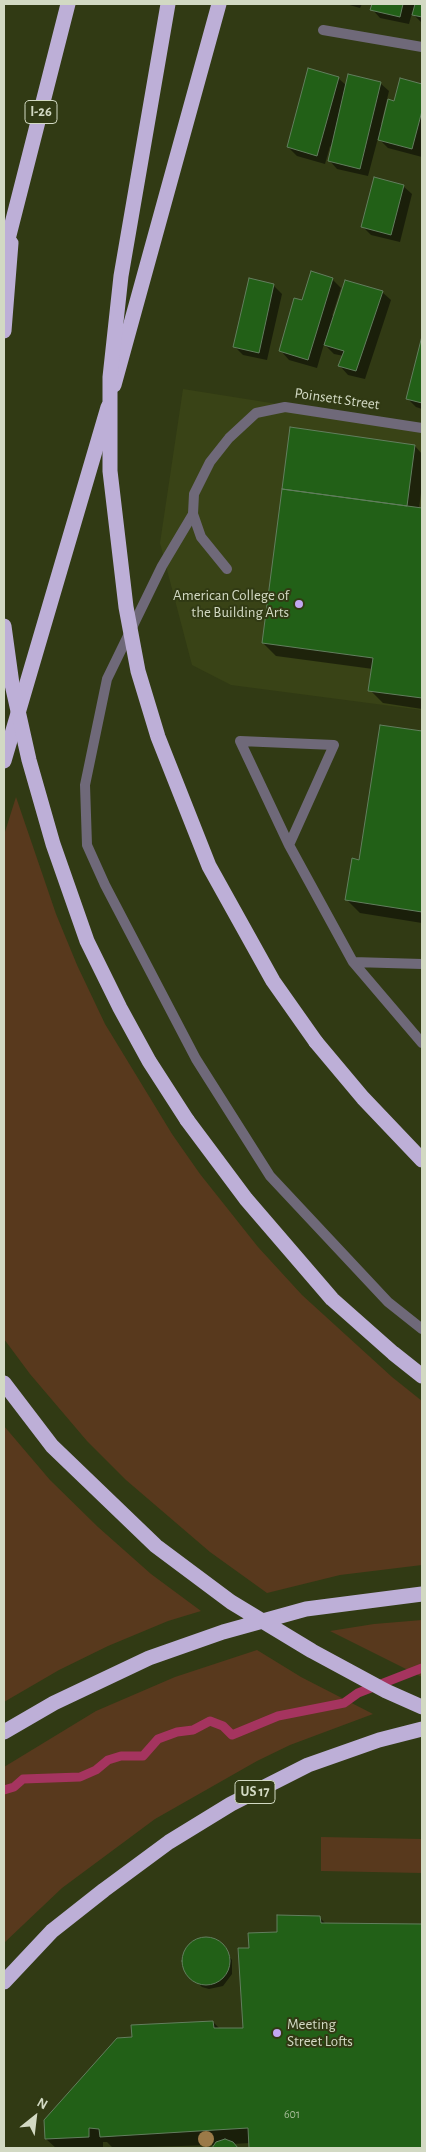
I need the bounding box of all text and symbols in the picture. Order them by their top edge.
road number: I-26 [25,100,57,124]
street label: Poinsett Street [293,384,381,414]
place label: American College of the Building Arts [173,586,289,621]
marker: American College of the Building Arts [293,598,305,610]
road number: US 17 [235,1780,275,1804]
place label: Meeting Street Lofts [287,2015,353,2050]
marker: Meeting Street Lofts [271,2027,283,2039]
north arrow [10,2092,60,2142]
text: N [35,2095,50,2112]
house number: 601 [284,2107,300,2121]

